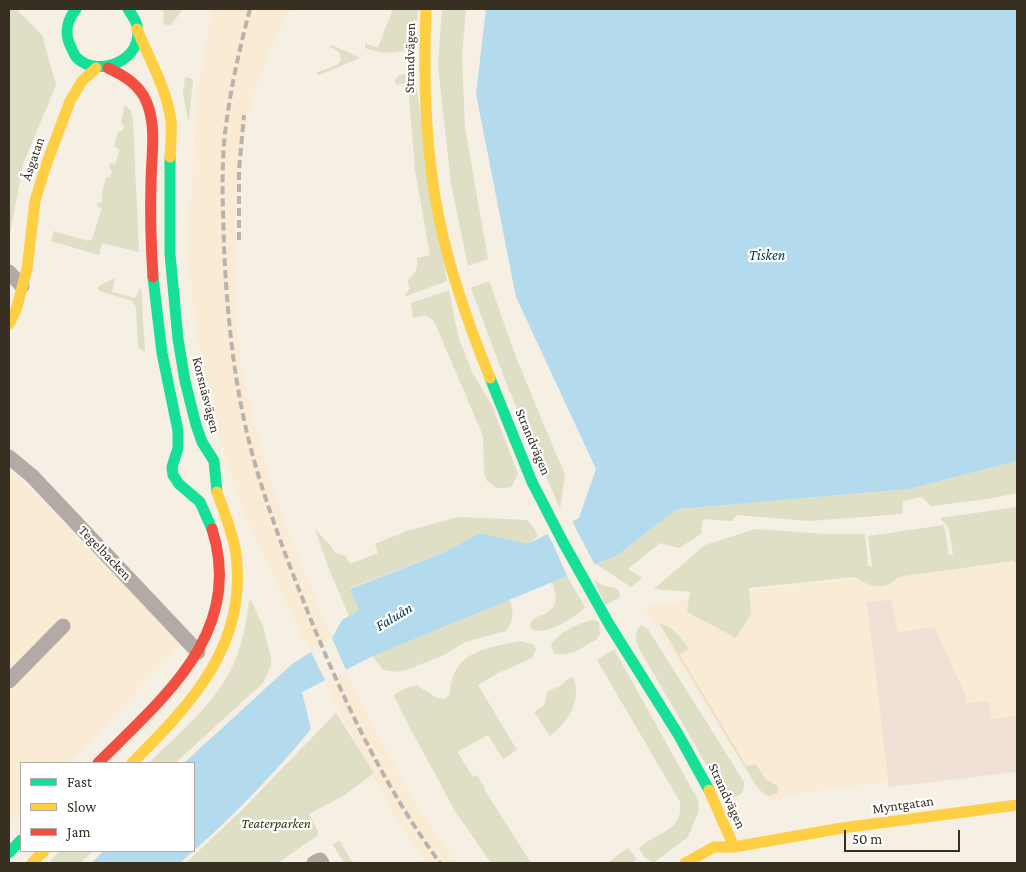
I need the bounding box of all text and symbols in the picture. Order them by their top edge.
street label: Strandvägen [401,23,419,93]
street label: Åsgatan [18,135,48,183]
water label: Tisken [749,246,785,264]
street label: Korsnäsvägen [188,355,224,435]
street label: Strandvägen [512,406,554,478]
street label: Tegelbacken [75,522,135,584]
water label: Faluån [372,599,416,635]
street label: Strandvägen [704,761,750,831]
legend [20,762,195,852]
text: Fast [67,774,92,790]
street label: Myntgatan [871,792,935,818]
text: Slow [67,799,96,815]
park label: Teaterparken [241,816,311,832]
scale bar [846,820,962,852]
text: Jam [67,824,90,840]
text: 50 m [852,831,882,847]

